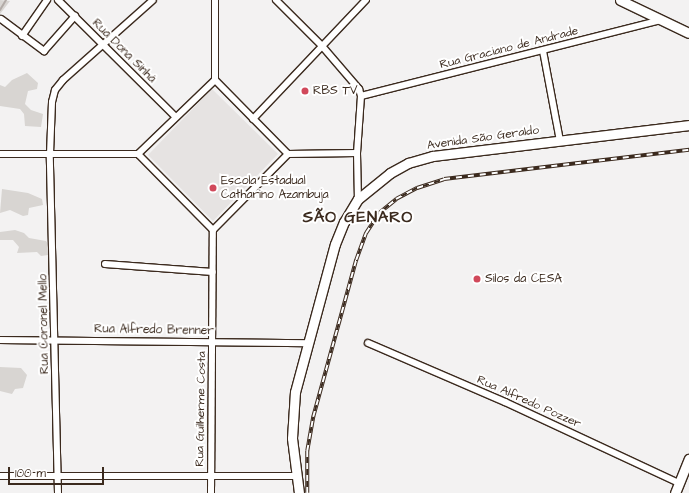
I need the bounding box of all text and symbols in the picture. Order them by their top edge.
street label: Rua Dona Sinhá [89,16,159,86]
street label: Rua Graciano de Andrade [438,24,580,72]
place label: RBS TV [313,84,358,98]
marker: RBS TV [300,86,310,96]
street label: Avenida São Geraldo [426,123,540,153]
place label: Escola Estadual Catharino Azambuja [221,174,329,202]
marker: Escola Estadual Catharino Azambuja [208,183,218,193]
district label: SÃO GENARO [303,207,413,227]
place label: Silos da CESA [485,272,562,286]
street label: Rua Coronel Mello [36,274,52,374]
marker: Silos da CESA [472,274,482,284]
street label: Rua Alfredo Brenner [94,322,214,338]
street label: Rua Guilherme Costa [193,351,209,467]
street label: Rua Alfredo Pozzer [475,373,583,431]
scale bar [10,459,106,485]
text: 100 m [15,465,46,482]

